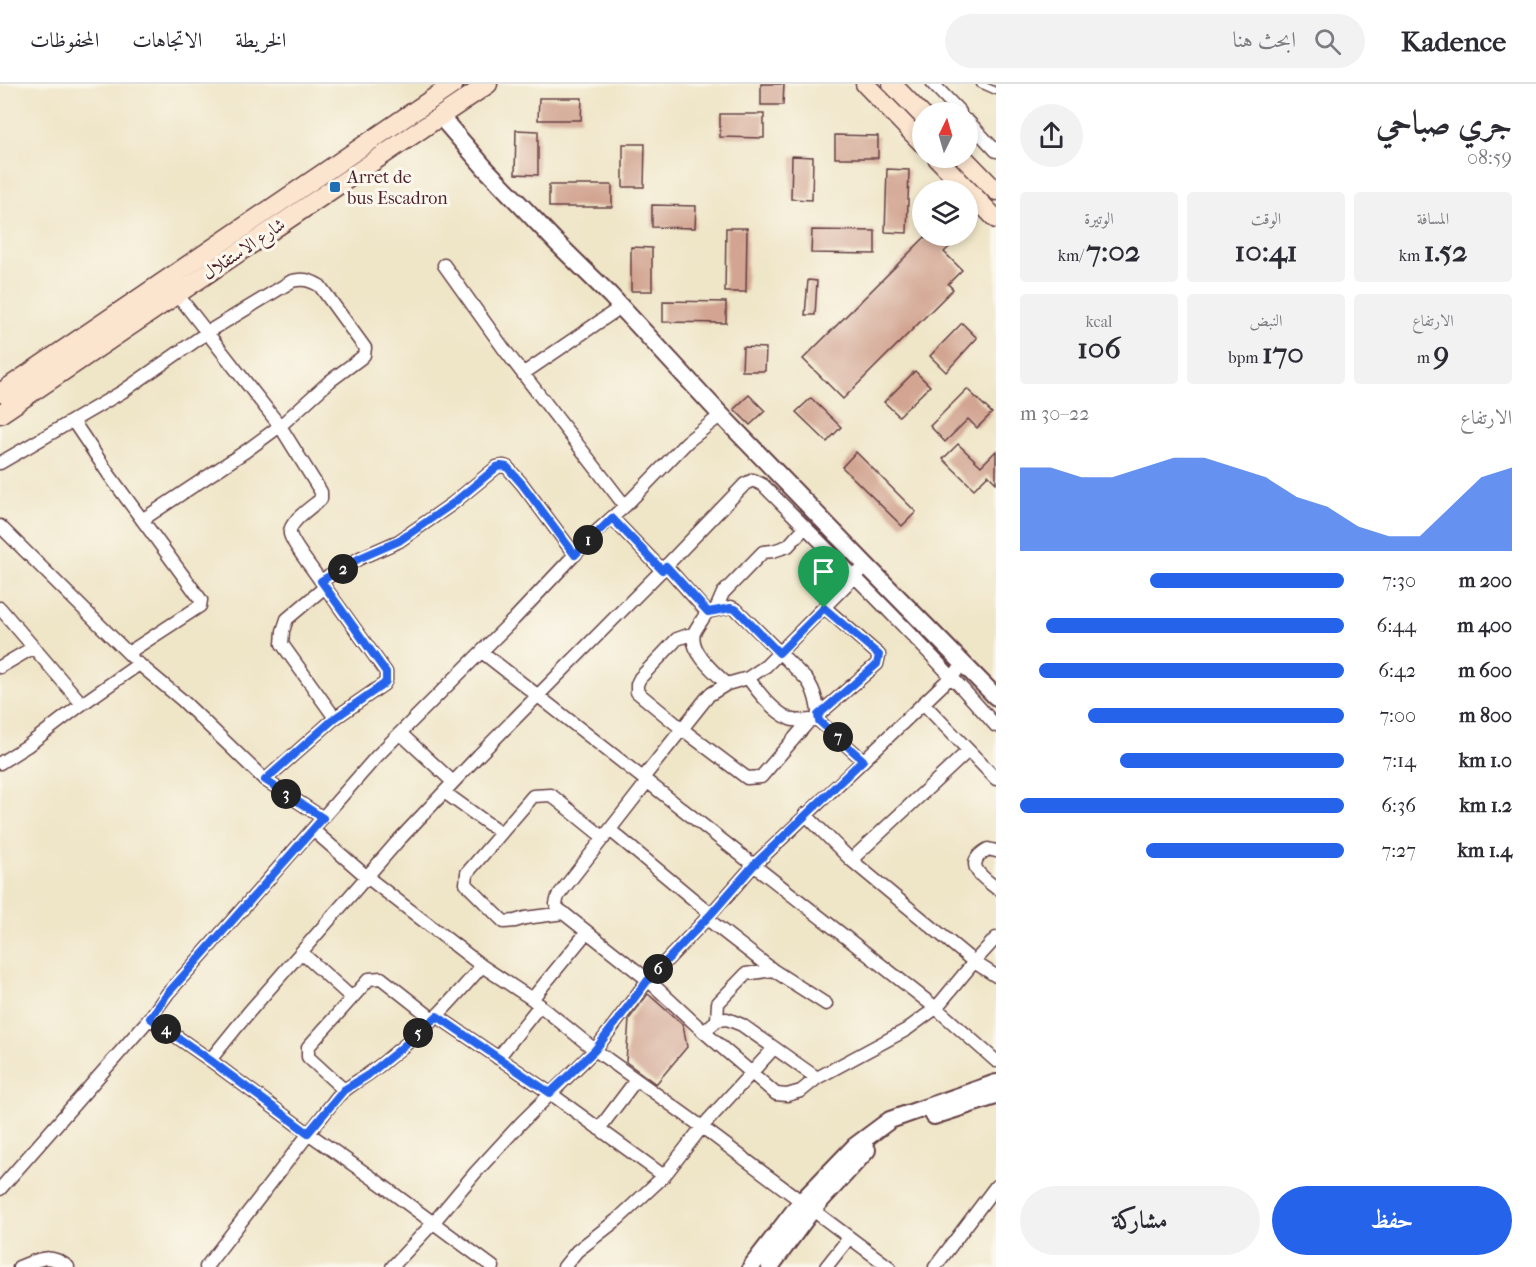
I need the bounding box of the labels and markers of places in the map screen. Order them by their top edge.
place label: Arret de bus Escadron [346,167,448,209]
marker: Arret de bus Escadron [328,180,342,194]
pin: 1 [573,525,603,555]
pin [798,546,849,608]
pin: 2 [328,554,358,584]
pin: 7 [823,722,853,752]
pin: 3 [271,779,301,809]
pin: 6 [643,954,673,984]
pin: 4 [151,1014,181,1044]
pin: 5 [403,1018,433,1048]

